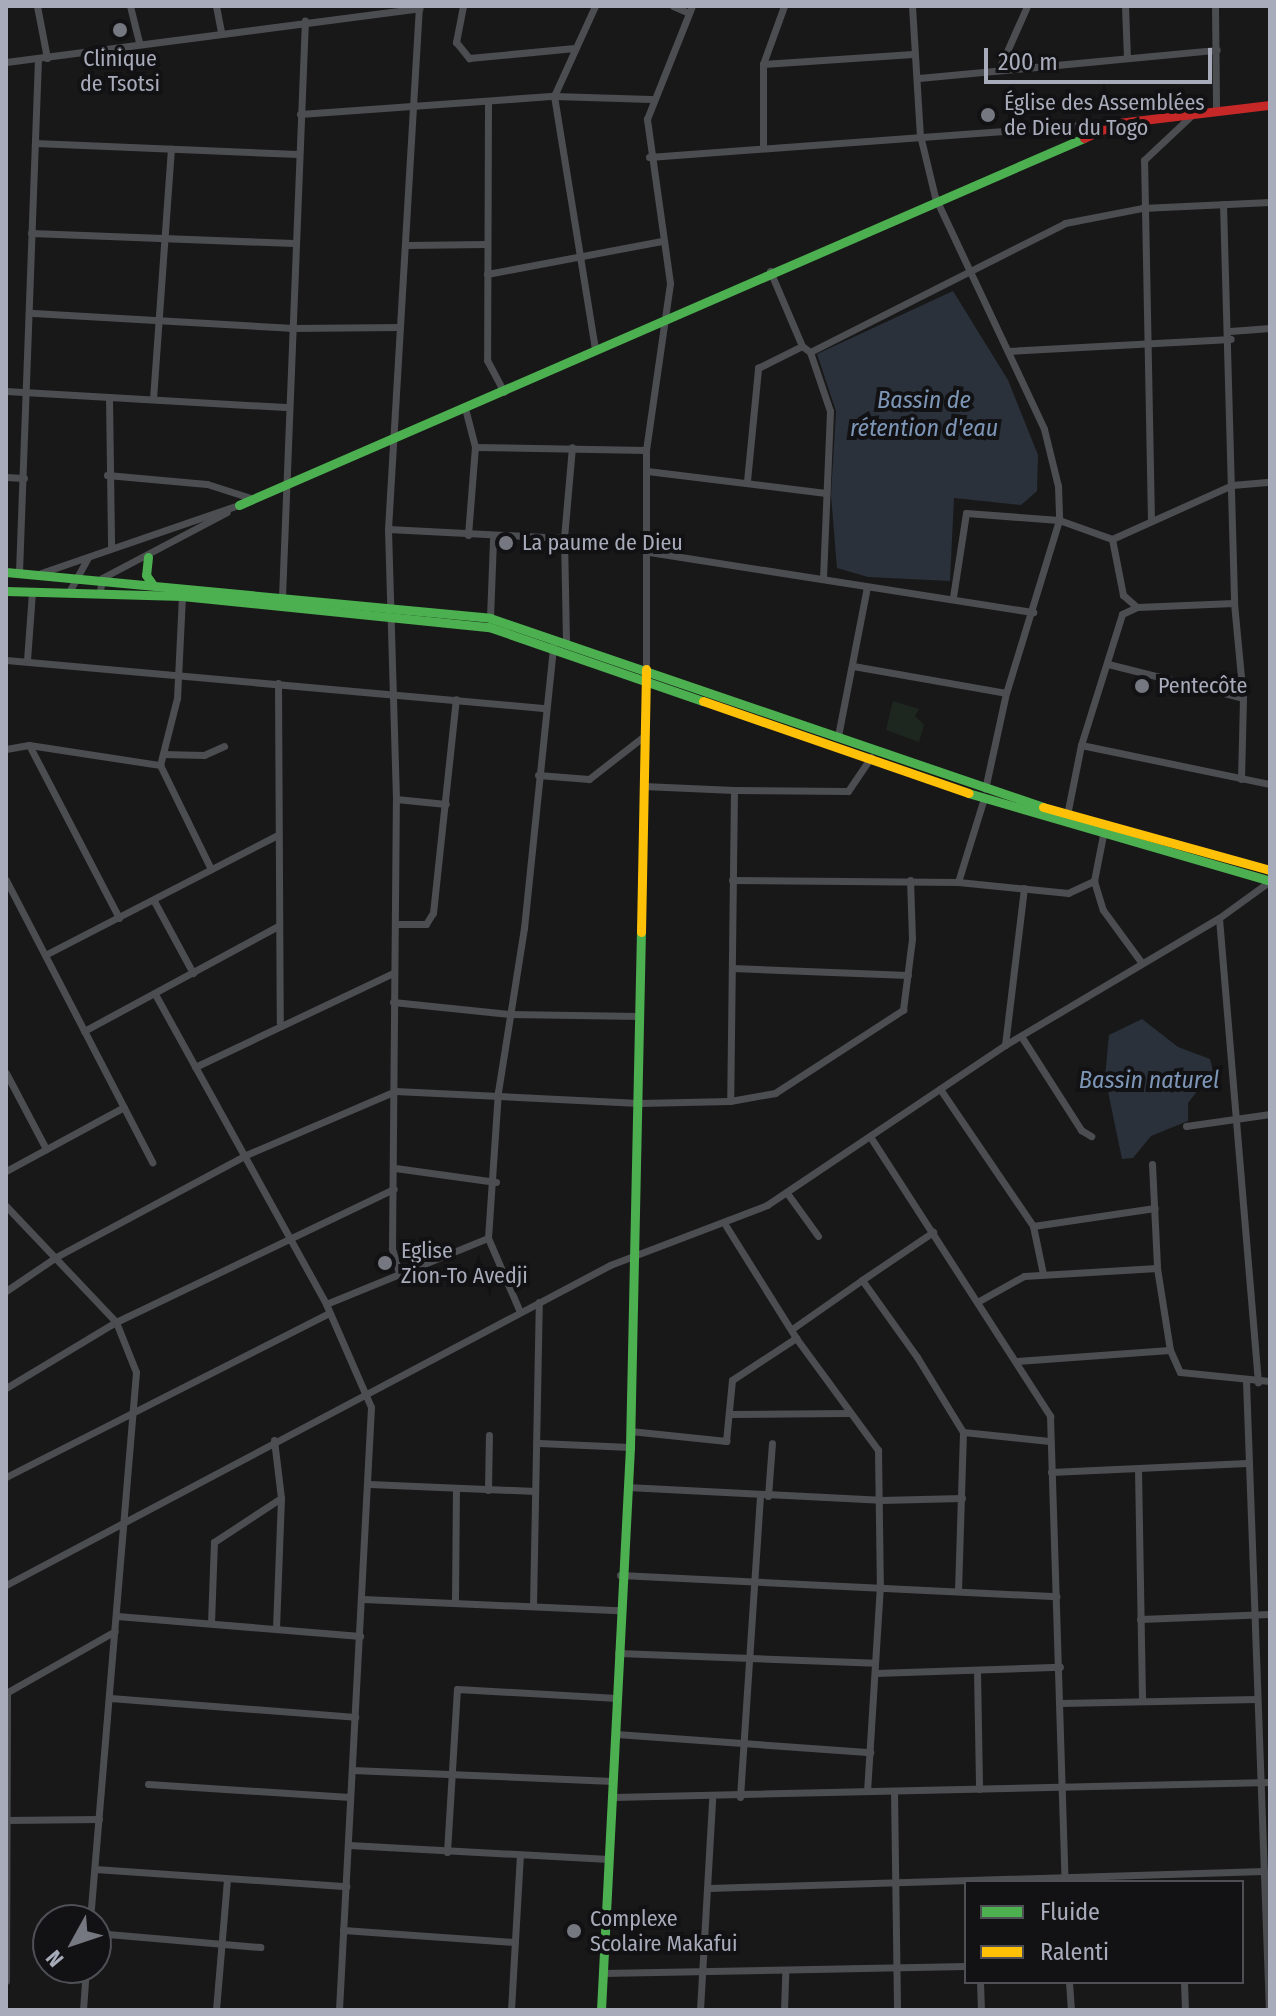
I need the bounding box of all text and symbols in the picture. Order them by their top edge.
marker: Clinique de Tsotsi [109,19,131,41]
scale bar [988,32,1216,82]
place label: Clinique de Tsotsi [80,45,160,96]
text: 200 m [998,48,1058,76]
place label: Église des Assemblées de Dieu du Togo [1004,89,1205,140]
marker: Église des Assemblées de Dieu du Togo [979,106,997,124]
water label: Bassin de rétention d'eau [850,387,998,443]
place label: La paume de Dieu [522,530,683,556]
marker: La paume de Dieu [497,534,515,552]
place label: Pentecôte [1158,673,1247,699]
marker: Pentecôte [1133,677,1151,695]
water label: Bassin naturel [1079,1067,1219,1095]
place label: Eglise Zion-To Avedji [401,1237,528,1288]
marker: Eglise Zion-To Avedji [376,1254,394,1272]
legend [964,1880,1244,1984]
text: Fluide [1040,1898,1100,1926]
north arrow [32,1904,112,1984]
place label: Complexe Scolaire Makafui [590,1905,738,1956]
marker: Complexe Scolaire Makafui [565,1922,583,1940]
text: Ralenti [1040,1938,1109,1966]
text: N [40,1945,69,1972]

